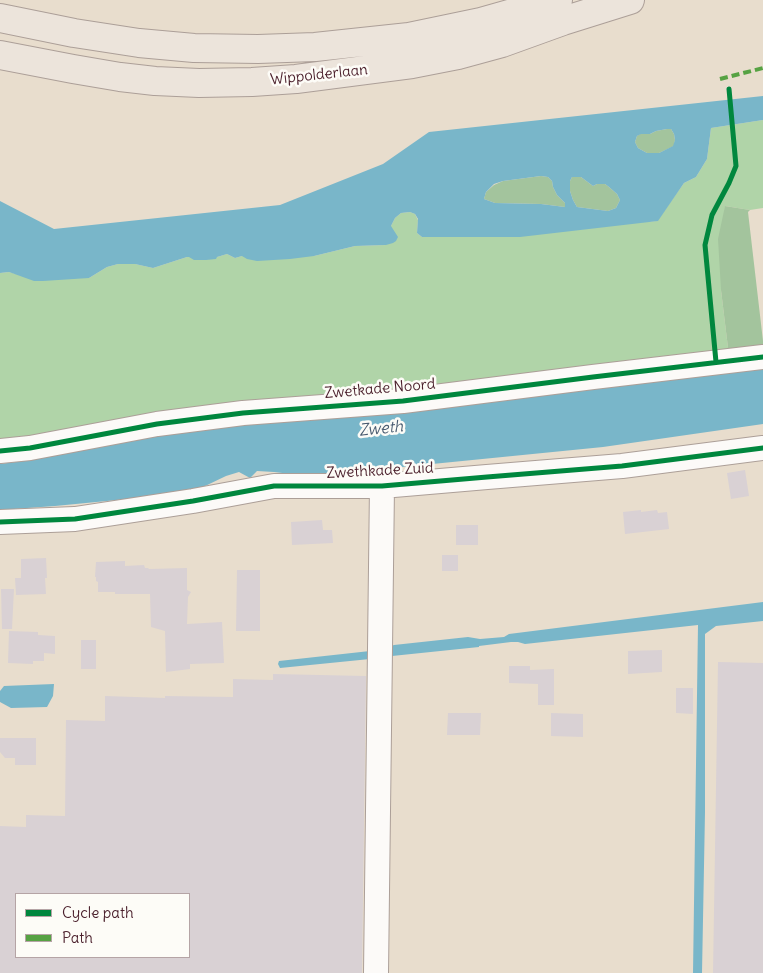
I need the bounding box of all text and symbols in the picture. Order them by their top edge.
street label: Wippolderlaan [269,61,369,89]
street label: Zwetkade Noord [324,375,436,403]
water label: Zweth [358,417,404,441]
street label: Zwethkade Zuid [326,459,434,483]
legend [15,893,190,958]
text: Cycle path [62,903,134,922]
text: Path [62,928,93,947]

